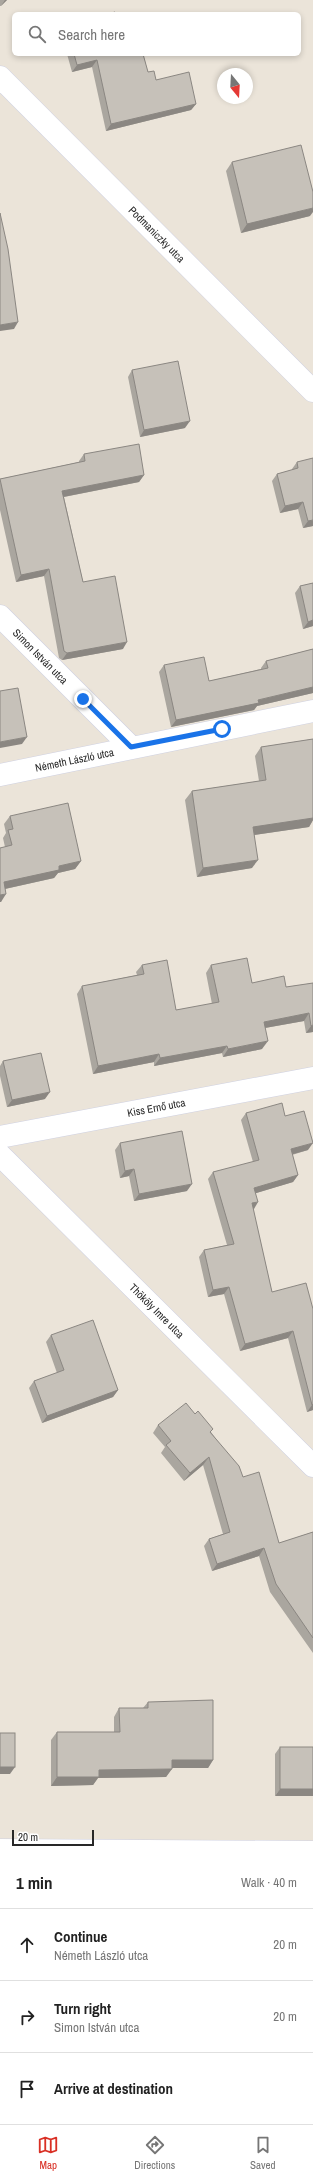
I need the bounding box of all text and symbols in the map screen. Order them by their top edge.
search box [12,12,301,56]
icon: search [26,23,48,45]
text: Search here [58,24,125,45]
north arrow [217,68,253,104]
street label: Podmaniczky utca [126,203,188,265]
street label: Simon István utca [10,626,71,687]
route end [74,690,92,708]
route start [213,720,231,738]
street label: Németh László utca [34,745,115,775]
street label: Kiss Ernő utca [126,1095,186,1120]
street label: Thököly Imre utca [126,1280,187,1341]
scale bar [12,1828,94,1847]
text: 20 m [18,1830,38,1844]
text: 1 min [16,1871,52,1894]
text: Walk · 40 m [241,1874,297,1891]
text: Continue [54,1926,107,1947]
icon: ahead [16,1934,38,1956]
text: 20 m [273,1936,297,1953]
text: Németh László utca [54,1947,148,1964]
text: Turn right [54,1998,111,2019]
icon: right [16,2006,38,2028]
text: 20 m [273,2008,297,2025]
text: Simon István utca [54,2019,139,2036]
icon: arrive [16,2078,38,2100]
text: Arrive at destination [54,2078,173,2099]
tab: Map [37,2134,59,2172]
tab: Directions [134,2134,175,2172]
tab: Saved [250,2134,276,2172]

